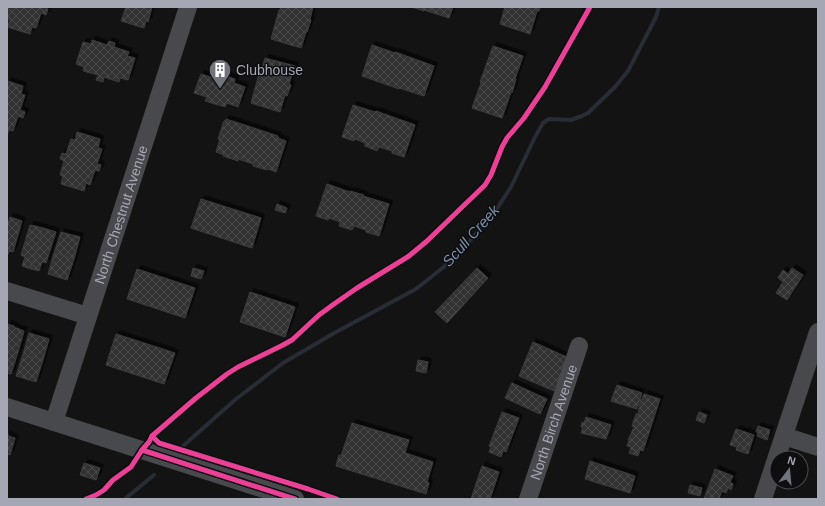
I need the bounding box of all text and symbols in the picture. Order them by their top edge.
building icon: Clubhouse [207,57,233,90]
place label: Clubhouse [236,62,303,78]
street label: North Chestnut Avenue [91,143,151,286]
water label: Scull Creek [439,200,504,270]
street label: North Birch Avenue [527,362,580,482]
north arrow [769,450,809,490]
text: N [786,454,797,467]

